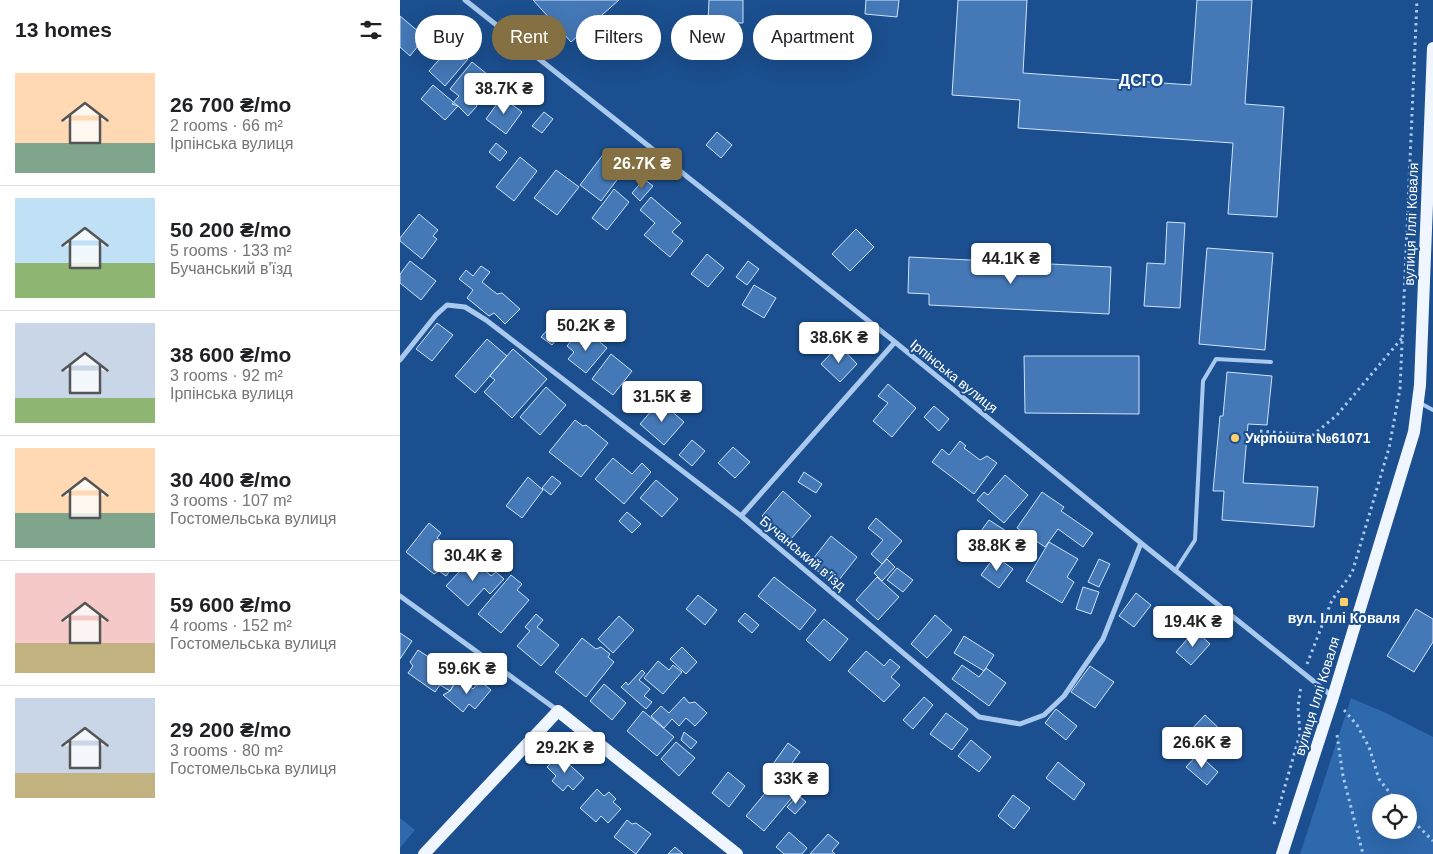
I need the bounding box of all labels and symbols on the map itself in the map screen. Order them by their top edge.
pin: 38.7K ₴ [458,72,550,115]
district label: ДСГО [1119,72,1163,89]
pin: 26.7K ₴ [596,148,688,190]
street label: вулиця Іллі Коваля [1401,162,1421,286]
pin: 44.1K ₴ [965,242,1057,285]
pin: 50.2K ₴ [540,310,632,352]
pin: 38.6K ₴ [793,322,885,364]
street label: Ірпінська вулиця [907,336,1001,416]
pin: 31.5K ₴ [616,380,708,423]
place label: Укрпошта №61071 [1245,430,1371,446]
marker: Укрпошта №61071 [1229,432,1241,444]
street label: Бучанський в'їзд [757,513,849,593]
pin: 38.8K ₴ [951,530,1043,572]
pin: 30.4K ₴ [427,540,519,582]
marker: вул. Іллі Коваля [1338,596,1350,608]
pin: 19.4K ₴ [1147,606,1239,648]
place label: вул. Іллі Коваля [1288,610,1400,626]
street label: вулиця Іллі Коваля [1291,635,1343,757]
pin: 59.6K ₴ [421,652,513,695]
pin: 26.6K ₴ [1156,726,1248,769]
pin: 29.2K ₴ [519,732,611,774]
pin: 33K ₴ [761,762,831,805]

